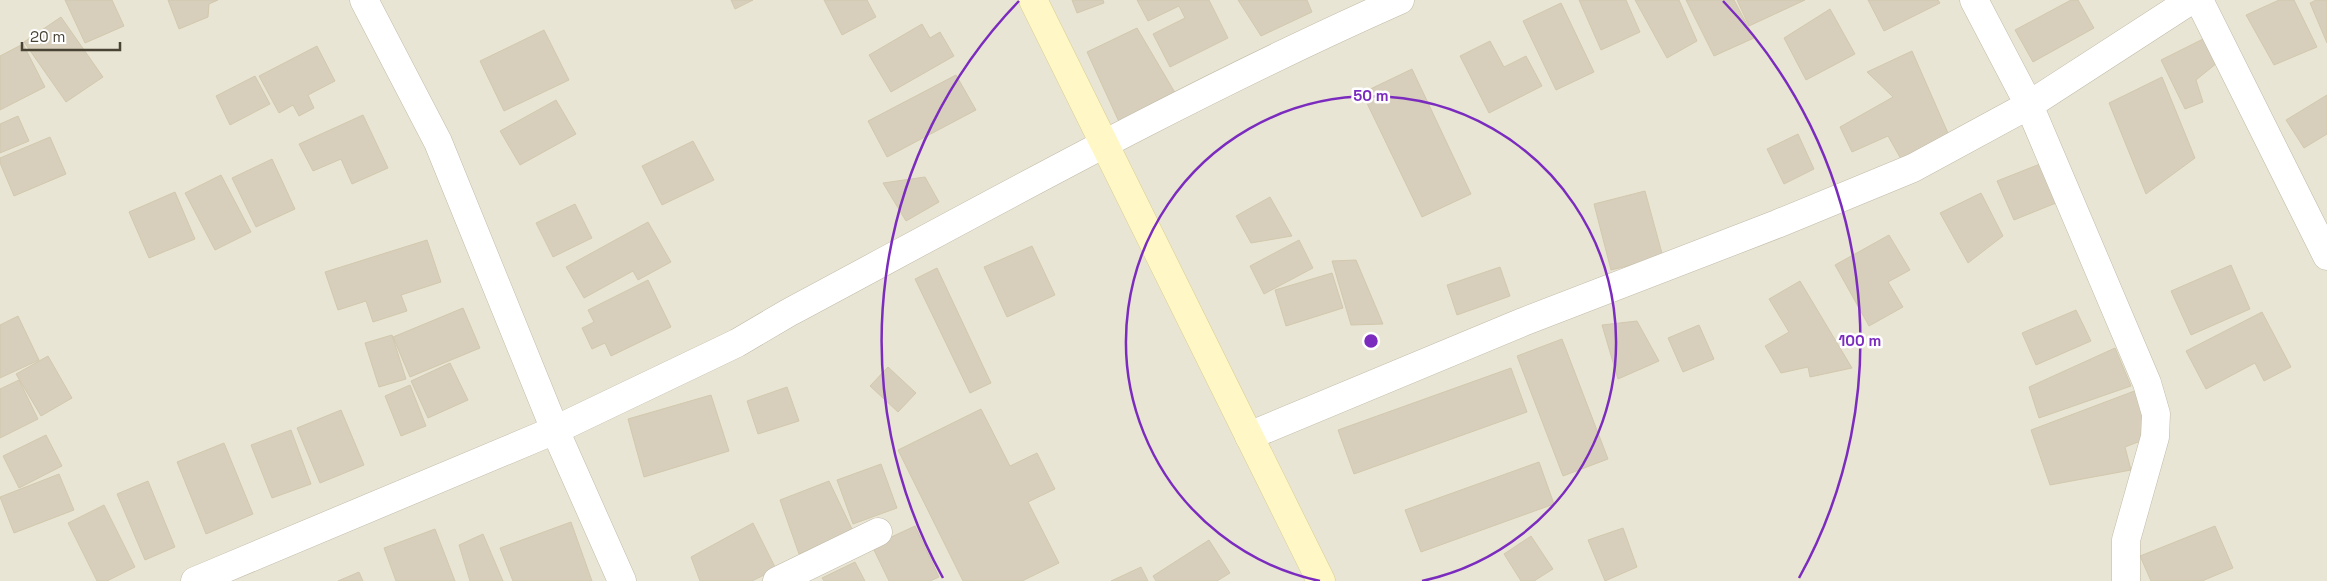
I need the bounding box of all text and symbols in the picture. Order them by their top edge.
scale bar [22,20,120,52]
text: 20 m [30,27,65,46]
text: 50 m [1353,86,1389,105]
text: 100 m [1839,331,1881,350]
centre of rings [1362,332,1380,350]

